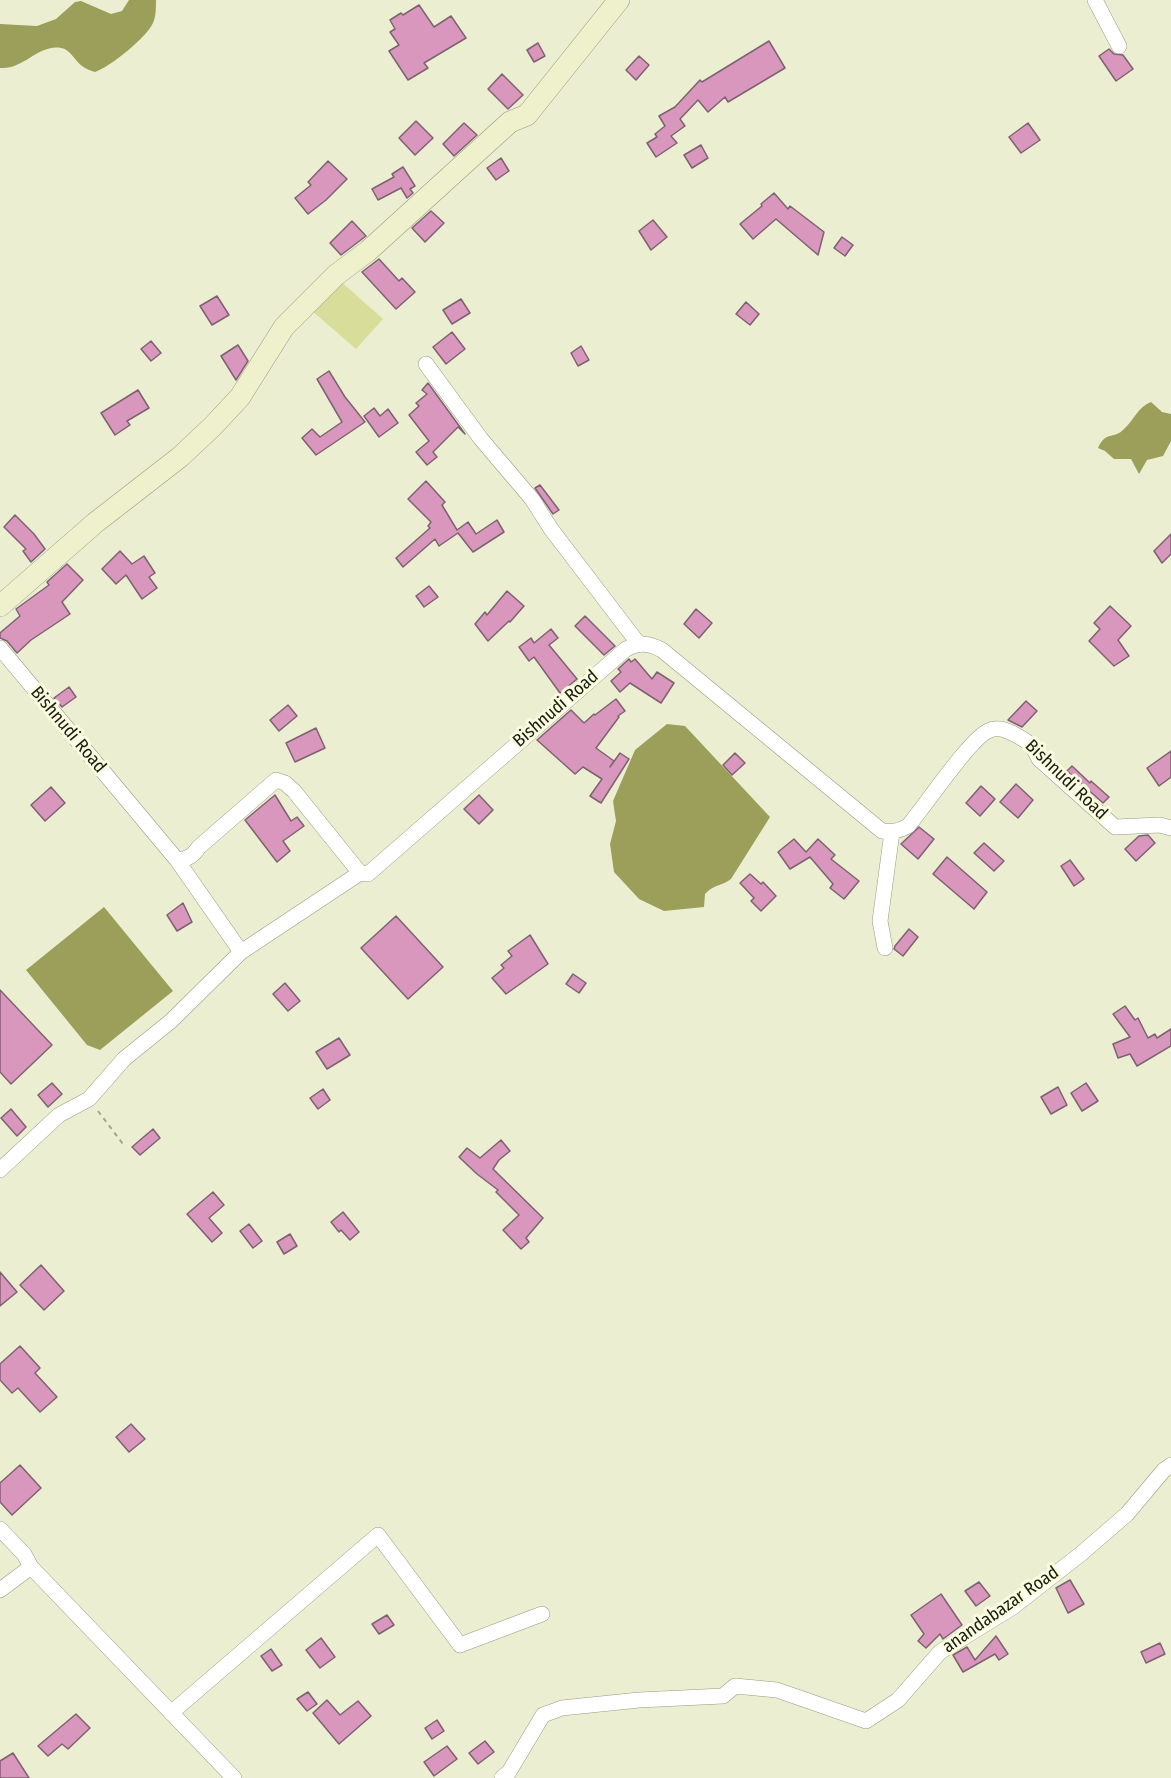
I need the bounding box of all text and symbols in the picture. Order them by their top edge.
street label: Bishnudi Road [509,666,603,752]
street label: Bishnudi Road [26,682,110,778]
street label: Bishnudi Road [1020,735,1112,825]
street label: anandabazar Road [939,1562,1063,1658]

